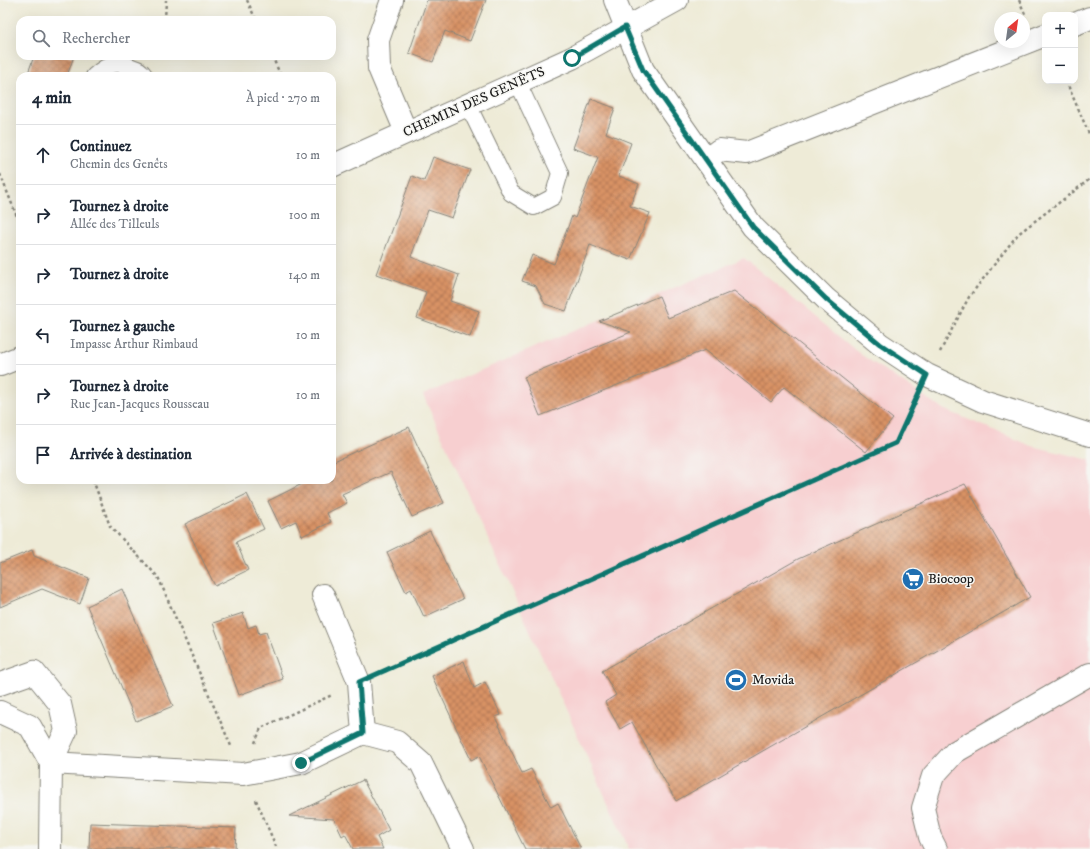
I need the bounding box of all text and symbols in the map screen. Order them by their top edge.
north arrow [994,12,1030,48]
map controls [1042,12,1078,84]
button: + [1042,12,1078,48]
search box [16,16,336,60]
icon: search [30,27,52,49]
text: Rechercher [62,29,130,48]
button: − [1042,48,1078,84]
route start [563,49,581,67]
street label: CHEMIN DES GENÊTS [400,63,548,141]
text: 4 min [32,87,71,109]
text: À pied · 270 m [246,90,320,106]
text: Continuez [70,137,131,156]
icon: ahead [32,144,54,166]
text: 10 m [296,147,320,163]
text: Chemin des Genêts [70,156,168,172]
text: Tournez à droite [70,197,168,216]
icon: right [32,204,54,226]
text: 100 m [289,207,320,223]
text: Allée des Tilleuls [70,216,159,232]
icon: right [32,264,54,286]
text: Tournez à droite [70,265,168,284]
text: 140 m [288,267,320,283]
text: Tournez à gauche [70,317,175,336]
icon: left [32,324,54,346]
text: 10 m [296,327,320,343]
text: Impasse Arthur Rimbaud [70,336,198,352]
text: Tournez à droite [70,377,168,396]
icon: right [32,384,54,406]
text: 10 m [296,387,320,403]
text: Rue Jean-Jacques Rousseau [70,396,209,412]
icon: arrive [32,444,54,466]
text: Arrivée à destination [70,445,192,464]
supermarket icon: Biocoop [900,566,926,592]
place label: Biocoop [928,570,974,588]
sports icon: Movida [723,667,749,693]
place label: Movida [752,671,794,689]
route end [292,754,310,772]

